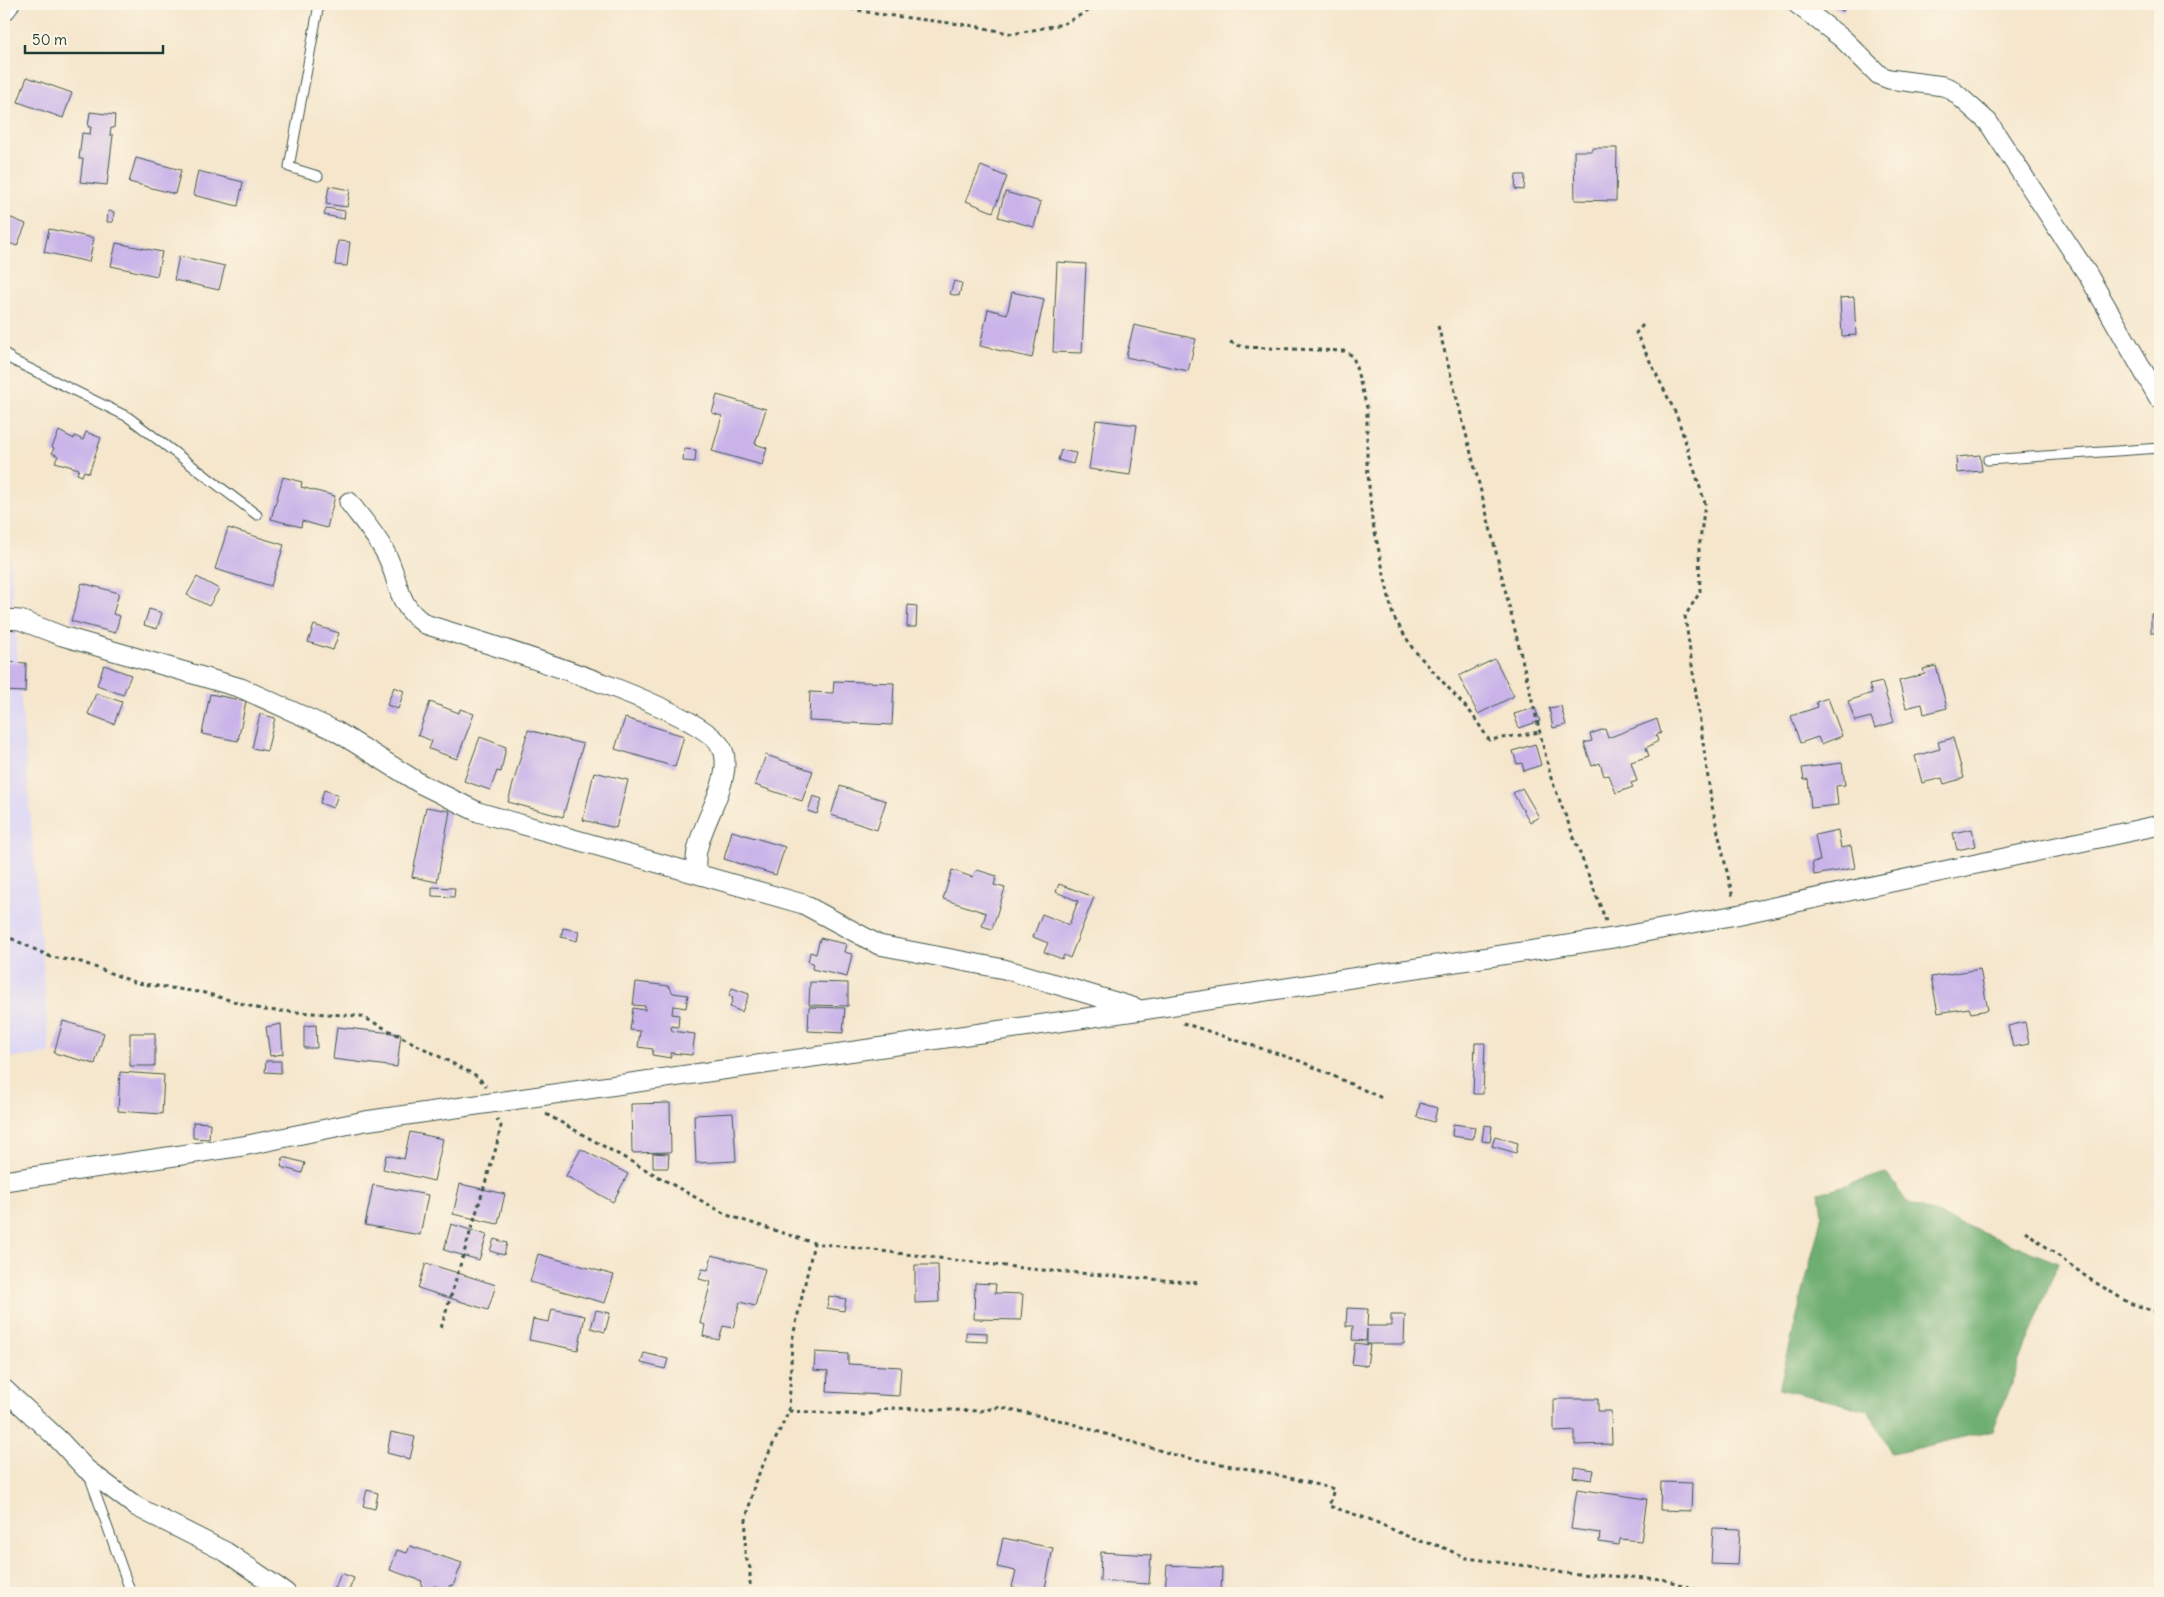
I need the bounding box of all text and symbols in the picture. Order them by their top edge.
scale bar [25,22,162,54]
text: 50 m [32,30,67,49]

